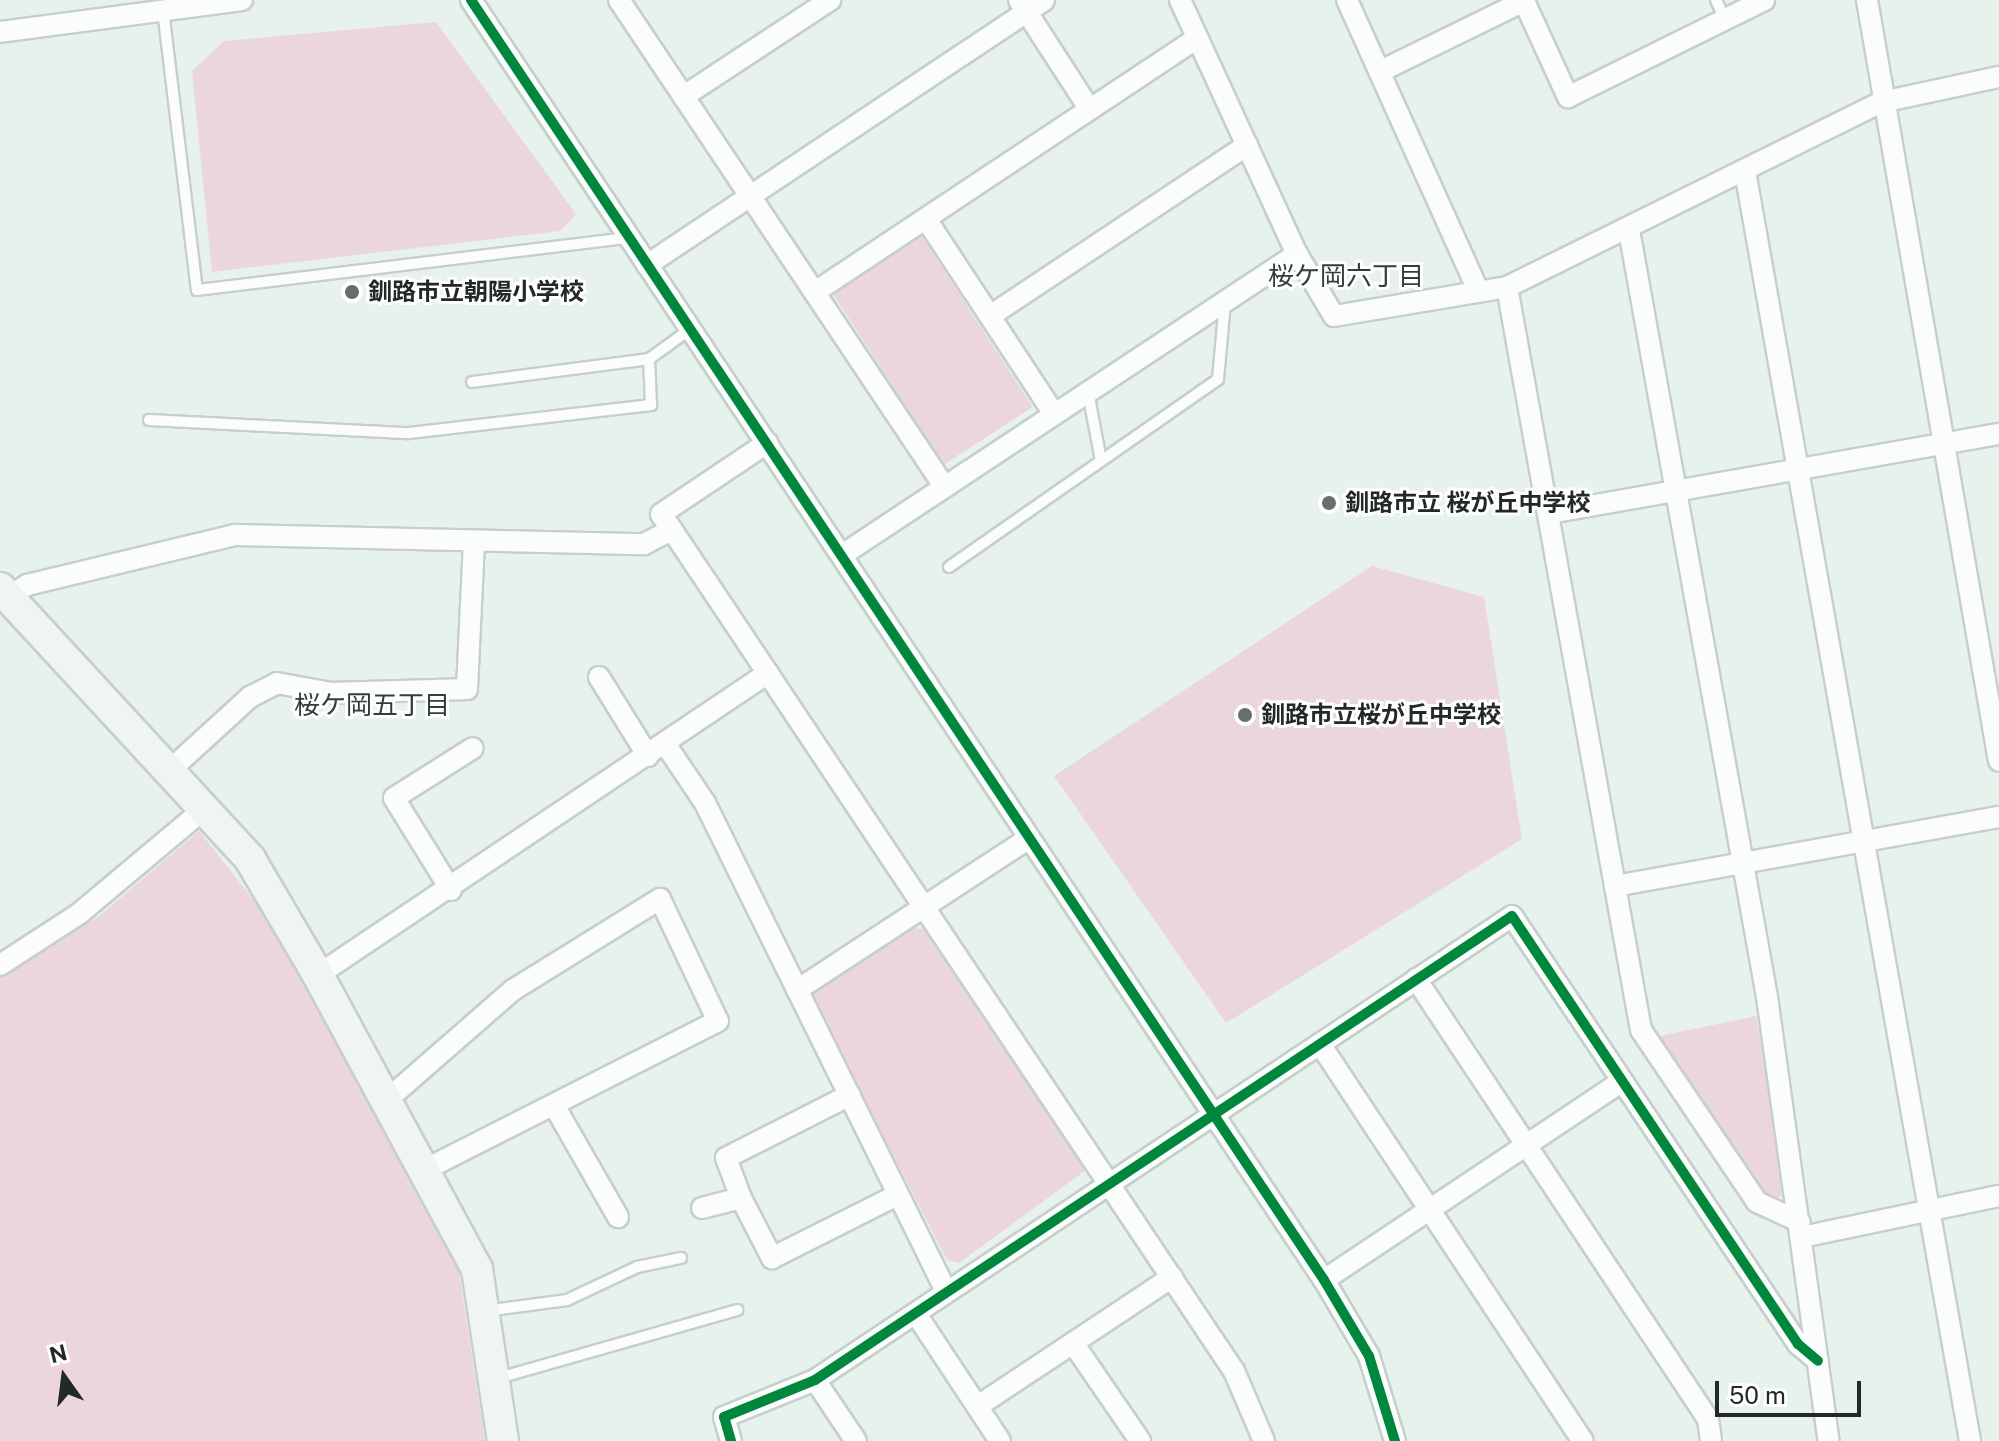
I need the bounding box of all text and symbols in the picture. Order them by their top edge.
district label: 桜ケ岡六丁目 [1268,260,1424,292]
place label: 釧路市立朝陽小学校 [368,278,584,306]
marker: 釧路市立朝陽小学校 [343,283,361,301]
place label: 釧路市立 桜が丘中学校 [1345,489,1590,517]
marker: 釧路市立 桜が丘中学校 [1320,494,1338,512]
district label: 桜ケ岡五丁目 [294,689,450,721]
place label: 釧路市立桜が丘中学校 [1261,701,1501,729]
marker: 釧路市立桜が丘中学校 [1236,706,1254,724]
north arrow [24,1337,104,1417]
text: N [47,1339,70,1368]
scale bar [1719,1365,1865,1415]
text: 50 m [1729,1381,1786,1409]

